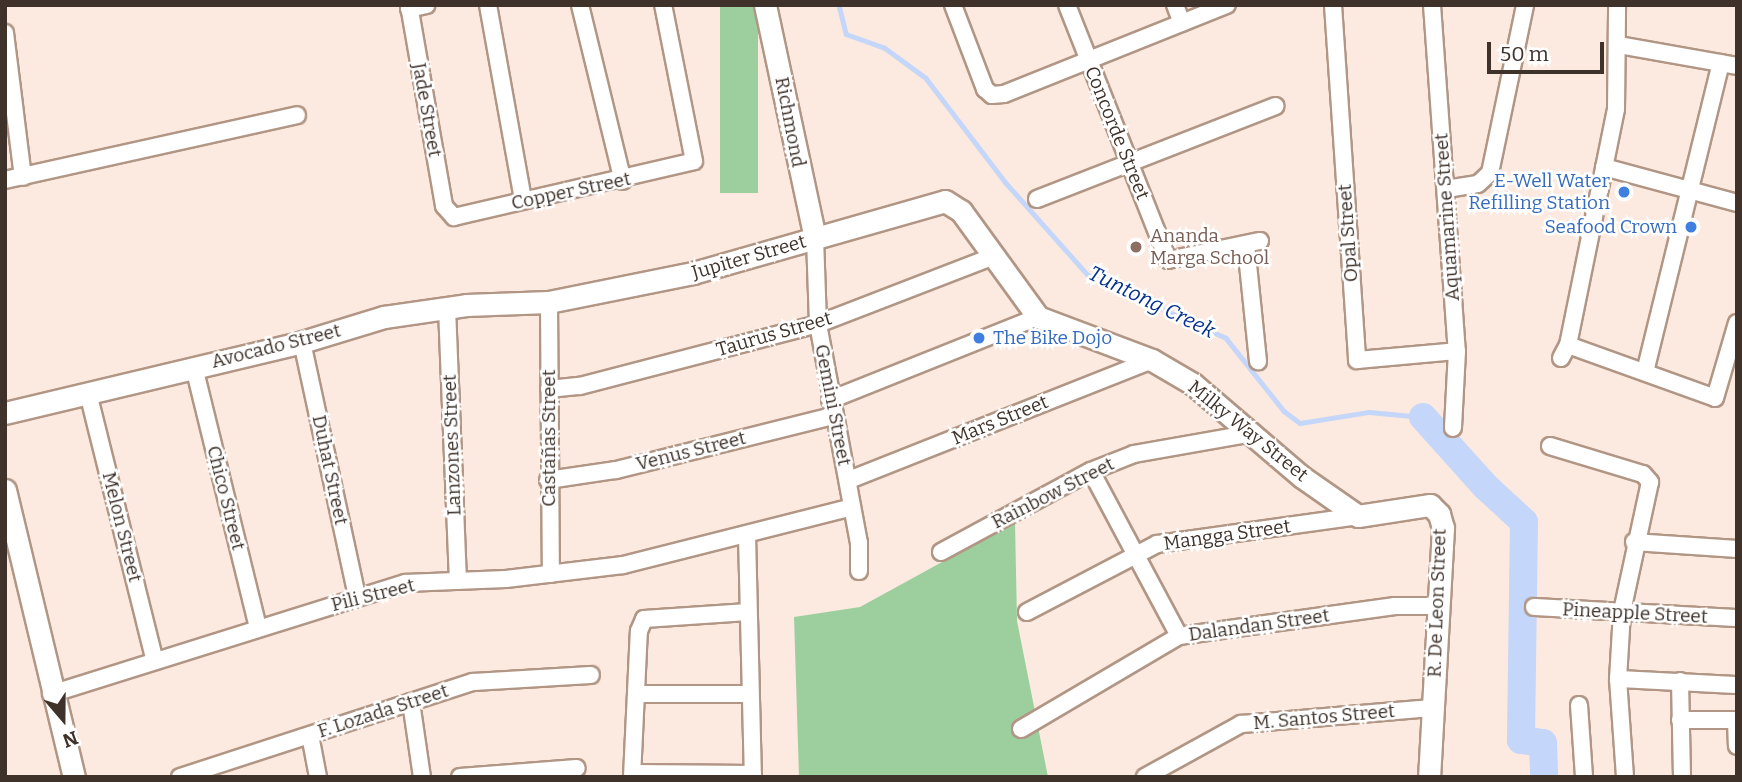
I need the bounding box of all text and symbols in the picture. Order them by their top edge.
scale bar [1490,28,1607,72]
text: 50 m [1500,41,1549,67]
street label: Jade Street [407,61,447,159]
street label: Concorde Street [1080,63,1154,203]
street label: Richmond [770,75,810,169]
street label: Aquamarine Street [1430,132,1464,302]
street label: Copper Street [509,167,633,215]
place label: E-Well Water Refilling Station [1468,170,1610,214]
street label: Opal Street [1333,183,1363,283]
marker: E-Well Water Refilling Station [1616,184,1632,200]
place label: Seafood Crown [1544,216,1677,238]
marker: Seafood Crown [1683,219,1699,235]
place label: Ananda Marga School [1150,225,1269,269]
street label: Jupiter Street [689,230,809,284]
marker: Ananda Marga School [1128,239,1144,255]
water label: Tuntong Creek [1085,261,1219,343]
street label: Taurus Street [714,307,834,361]
street label: Avocado Street [209,319,343,373]
place label: The Bike Dojo [993,327,1112,349]
marker: The Bike Dojo [971,330,987,346]
street label: Gemini Street [810,342,856,468]
street label: Castañas Street [538,369,560,507]
street label: Lanzones Street [438,374,466,516]
street label: Milky Way Street [1183,376,1313,486]
street label: Mars Street [949,390,1051,450]
street label: Duhat Street [307,413,353,527]
street label: Venus Street [634,426,748,476]
street label: Chico Street [202,443,250,553]
street label: Rainbow Street [988,452,1118,534]
street label: Melon Street [97,469,147,585]
street label: Mangga Street [1162,515,1292,555]
street label: R. De Leon Street [1423,528,1451,678]
street label: Pili Street [329,574,417,616]
street label: Pineapple Street [1562,598,1708,628]
street label: Dalandan Street [1187,604,1331,646]
street label: F. Lozada Street [315,679,451,743]
north arrow [28,684,98,754]
street label: M. Santos Street [1252,699,1396,735]
text: N [60,726,81,753]

